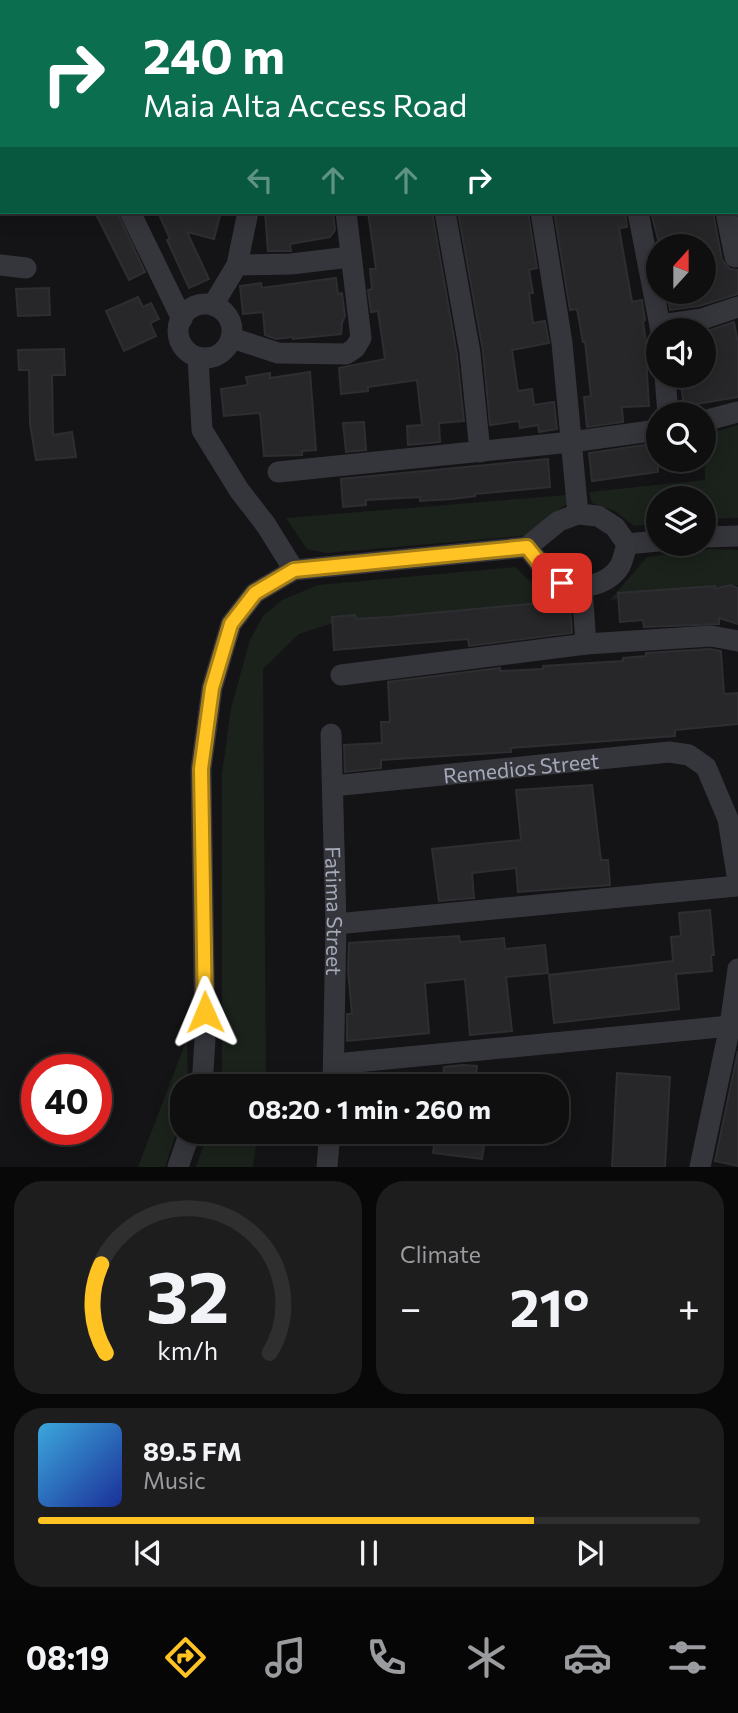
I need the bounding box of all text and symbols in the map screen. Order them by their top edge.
text: 240 m [143,24,285,84]
icon: right [28,28,119,119]
text: Maia Alta Access Road [143,84,467,124]
icon: left [241,161,279,199]
icon: ahead [314,161,352,199]
icon: ahead [387,161,425,199]
icon: right [460,161,498,199]
north arrow [646,234,716,304]
map controls [646,234,716,556]
button: sound [646,318,716,388]
button: search [646,402,716,472]
button: layers [646,486,716,556]
pin [532,553,592,613]
icon: arrive [543,564,581,602]
street label: Remedios Street [442,747,600,787]
street label: Fatima Street [321,846,349,976]
position arrow [168,975,242,1049]
speed limit sign: 40 [21,1054,112,1145]
text: 08:20 · 1 min · 260 m [248,1093,491,1124]
text: Climate [400,1240,481,1268]
text: 32 [146,1250,230,1339]
text: 21° [510,1274,589,1338]
text: − [400,1283,422,1330]
text: + [678,1283,700,1330]
text: km/h [158,1335,218,1365]
text: 89.5 FM [143,1435,242,1466]
text: Music [143,1466,206,1494]
icon: previous [129,1534,167,1572]
icon: pause [350,1534,388,1572]
icon: next [571,1534,609,1572]
icon: directions [161,1633,210,1682]
icon: music [261,1633,310,1682]
icon: phone [362,1633,411,1682]
icon: climate [462,1633,511,1682]
icon: car [563,1633,612,1682]
icon: filters [663,1633,712,1682]
text: 08:19 [26,1637,109,1677]

